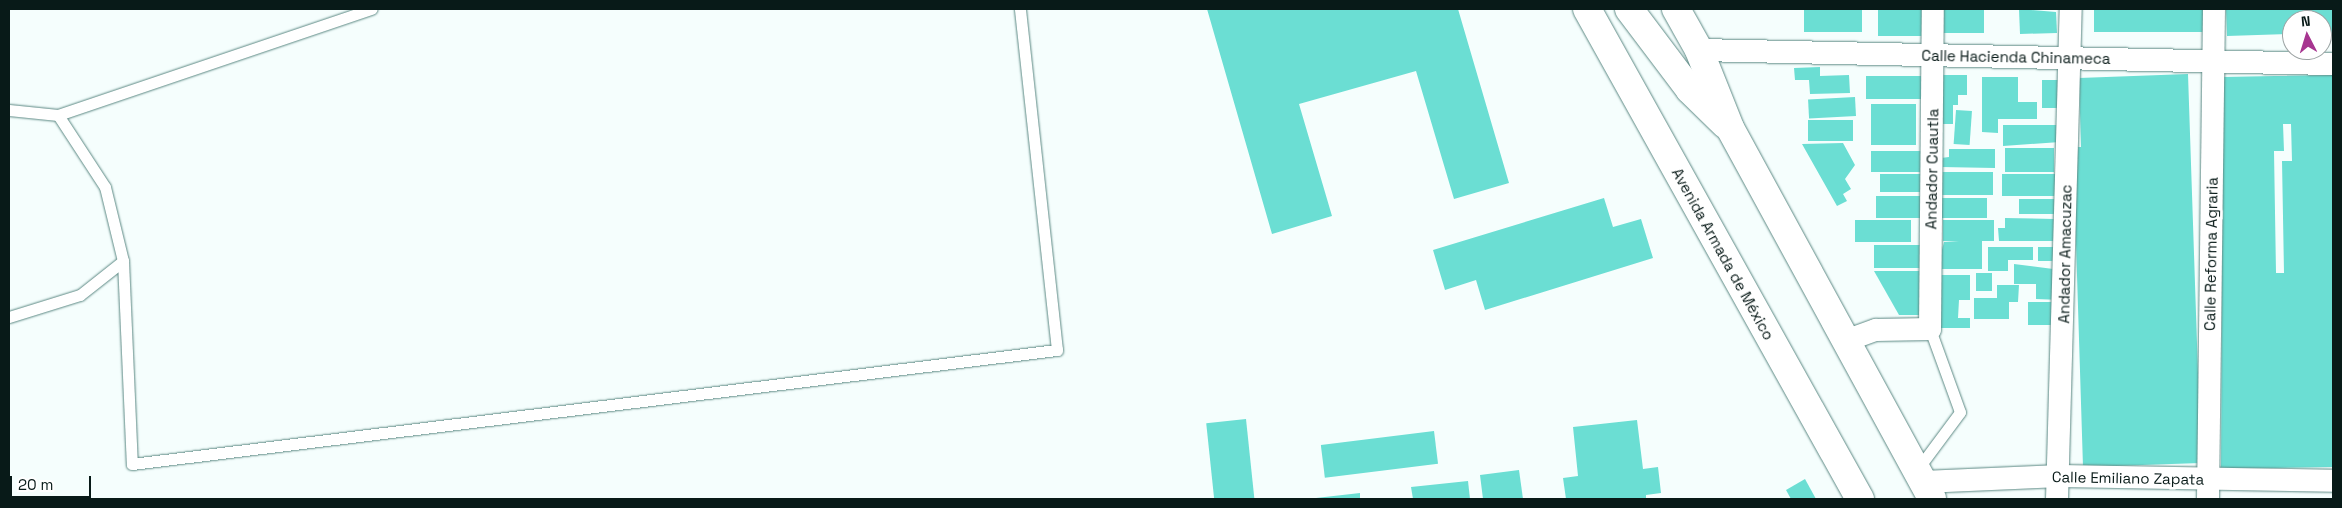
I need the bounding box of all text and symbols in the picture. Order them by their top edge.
north arrow [2282,10,2332,60]
text: N [2300,12,2311,30]
street label: Calle Hacienda Chinameca [1921,46,2111,68]
street label: Andador Cuautla [1922,108,1942,230]
street label: Avenida Armada de México [1668,165,1778,343]
street label: Calle Reforma Agraria [2201,177,2221,331]
street label: Andador Amacuzac [2055,184,2075,324]
scale bar [12,466,94,498]
street label: Calle Emiliano Zapata [2052,468,2204,488]
text: 20 m [18,475,53,494]

